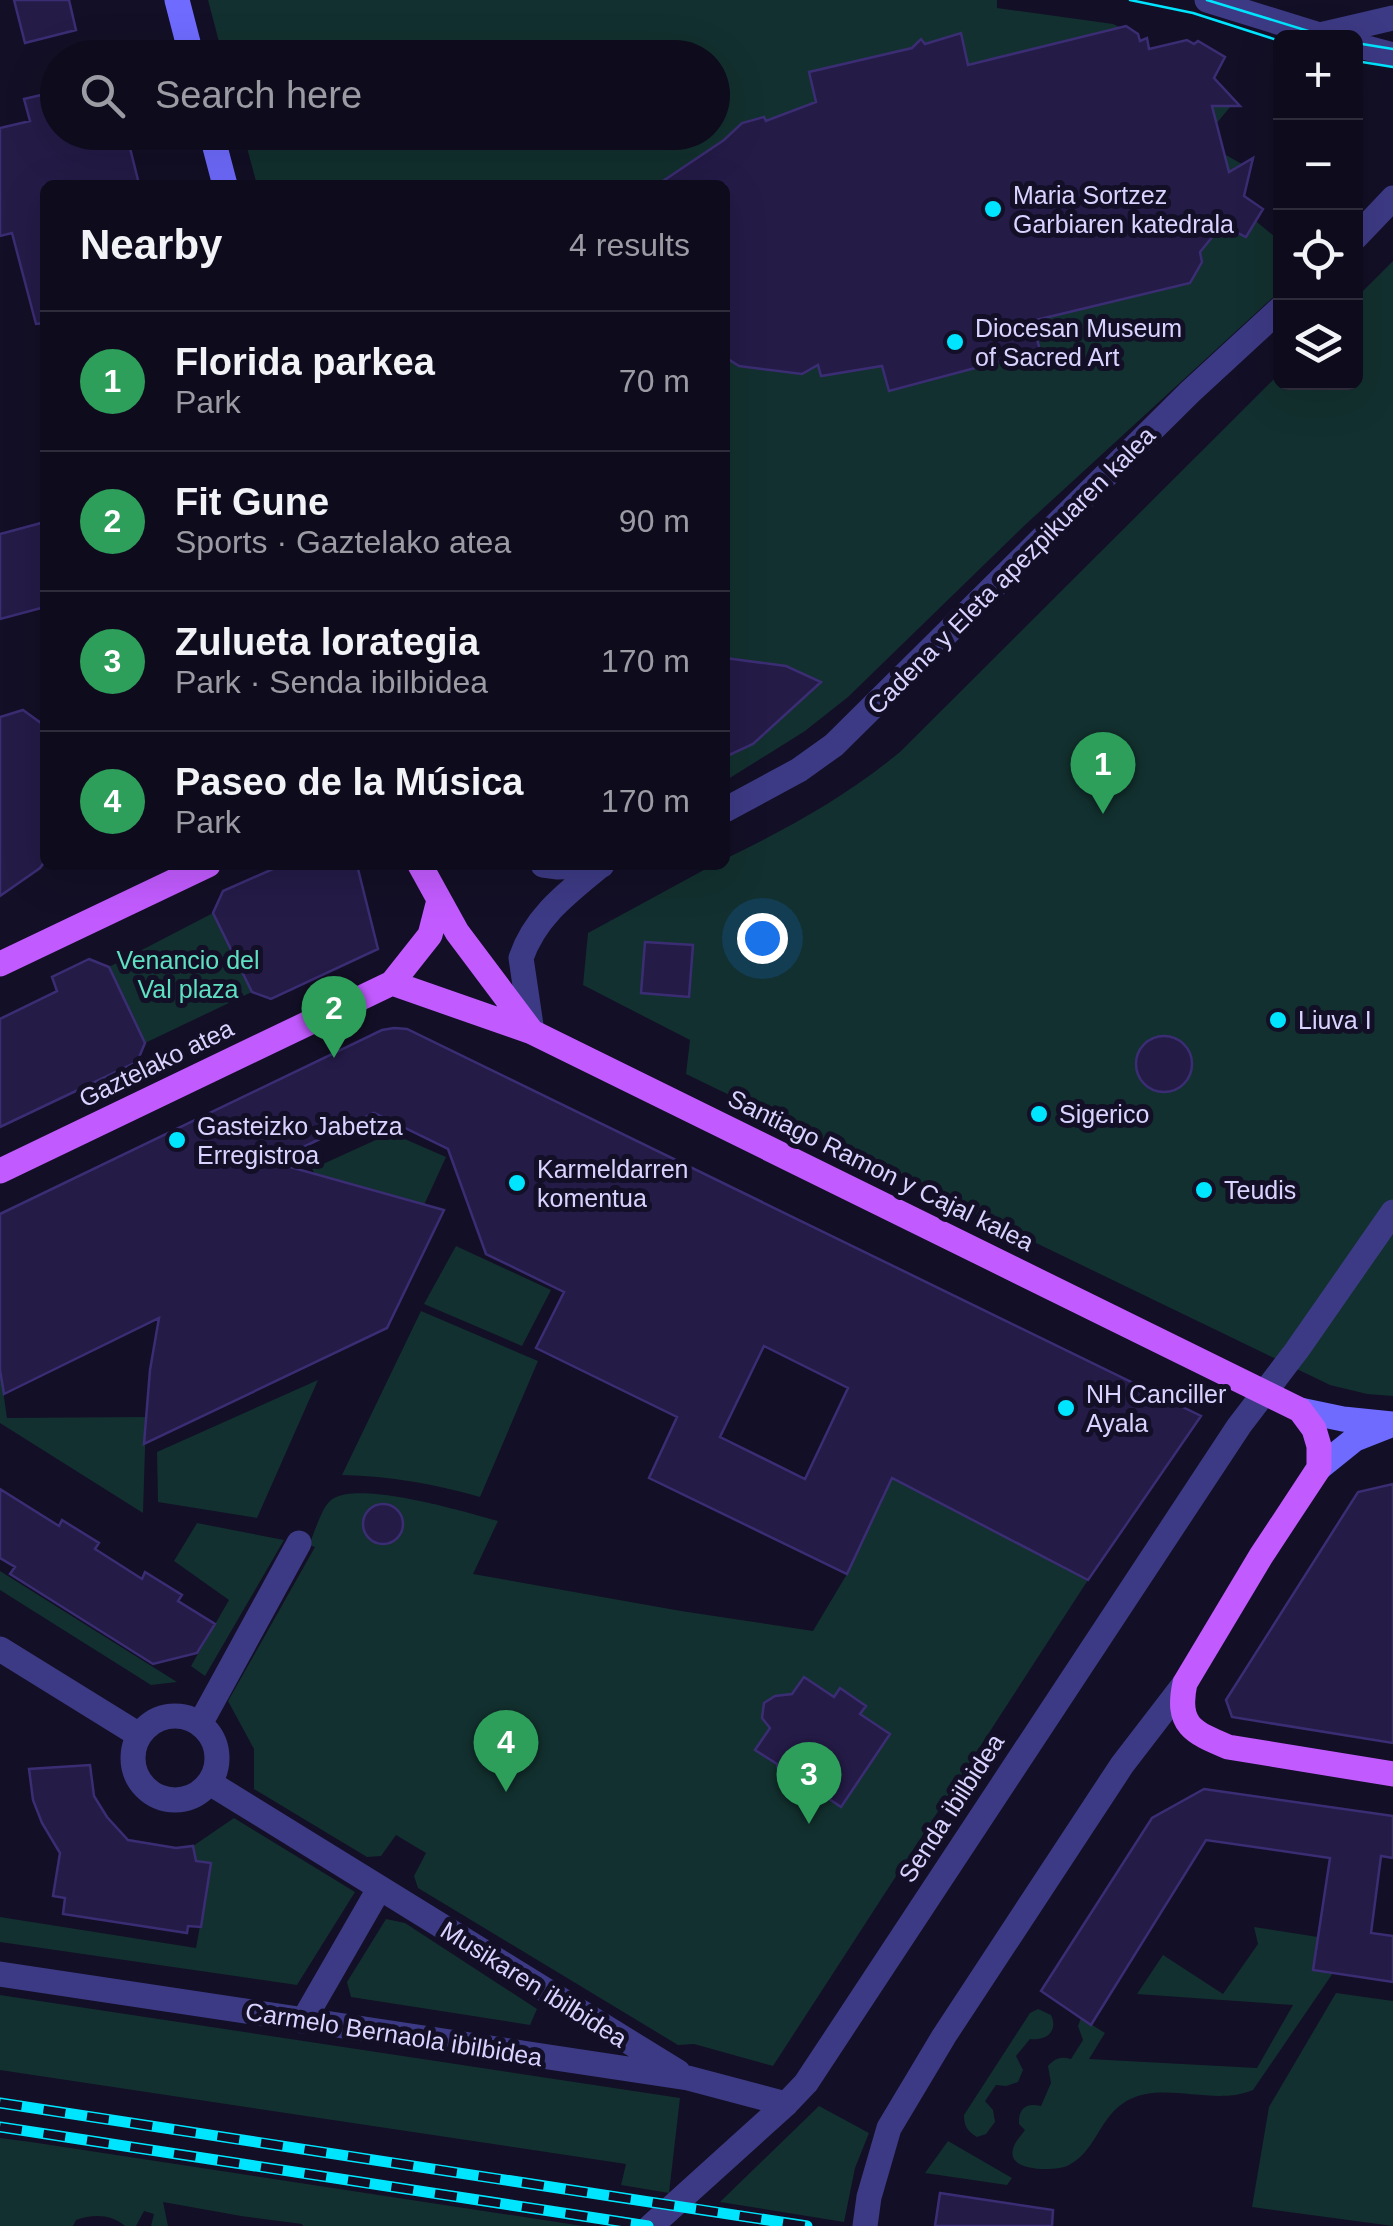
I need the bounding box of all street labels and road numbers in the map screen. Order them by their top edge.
street label: Cadena y Eleta apezpikuaren kalea [862,420,1161,719]
street label: Gaztelako atea [74,1014,238,1112]
street label: Santiago Ramon y Cajal kalea [724,1084,1038,1256]
street label: Senda ibilbidea [893,1729,1009,1887]
street label: Musikaren ibilbidea [436,1915,632,2053]
street label: Carmelo Bernaola ibilbidea [244,1997,545,2071]

